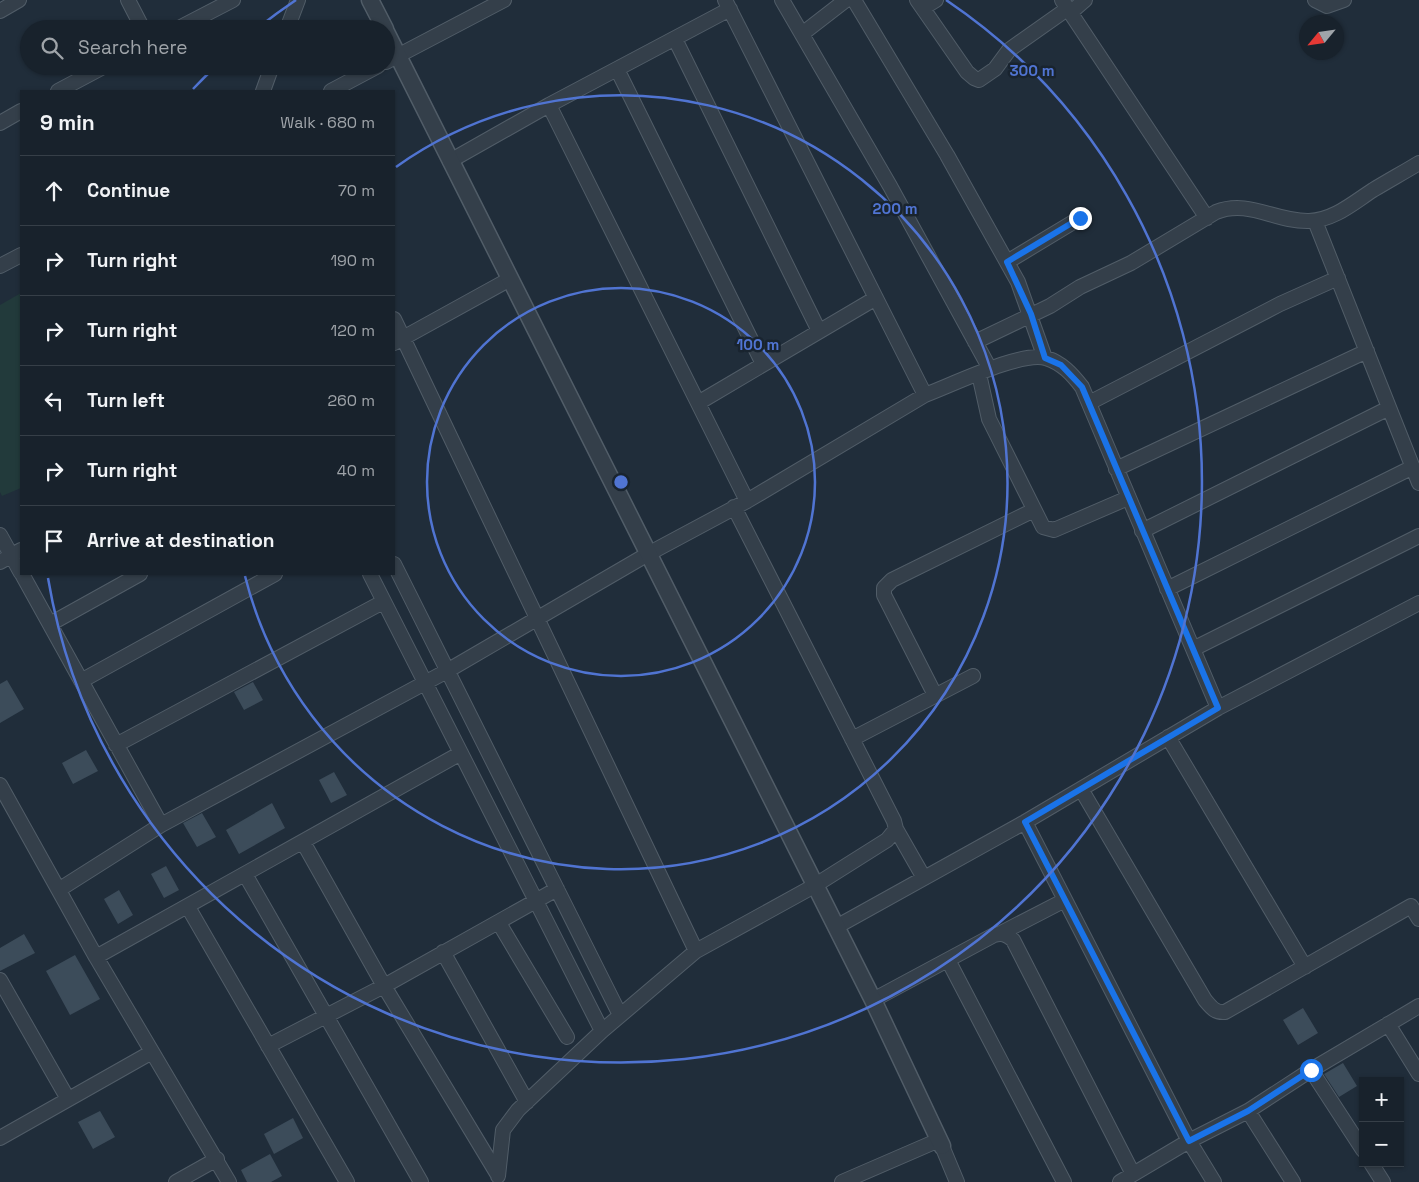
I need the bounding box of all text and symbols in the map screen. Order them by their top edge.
north arrow [1299,15,1344,60]
search box [20,20,395,75]
icon: search [38,34,66,62]
text: Search here [78,35,188,60]
text: 300 m [1009,61,1055,80]
text: 9 min [40,109,95,136]
text: Walk · 680 m [280,112,375,133]
icon: ahead [40,177,68,205]
text: Continue [87,178,170,203]
text: 70 m [338,180,375,201]
text: 200 m [873,199,917,218]
route end [1069,207,1092,230]
icon: right [40,247,68,275]
text: Turn right [87,248,177,273]
text: 190 m [330,250,375,271]
icon: right [40,317,68,345]
text: Turn right [87,318,177,343]
text: 120 m [331,320,375,341]
text: 100 m [737,335,779,354]
icon: left [40,387,68,415]
text: Turn left [87,388,165,413]
text: 260 m [327,390,375,411]
icon: right [40,457,68,485]
text: Turn right [87,458,177,483]
text: 40 m [337,460,375,481]
centre of rings [612,473,630,491]
icon: arrive [40,527,68,555]
text: Arrive at destination [87,528,275,553]
route start [1300,1059,1323,1082]
map controls [1359,1077,1404,1167]
button: + [1359,1077,1404,1122]
button: − [1359,1122,1404,1167]

